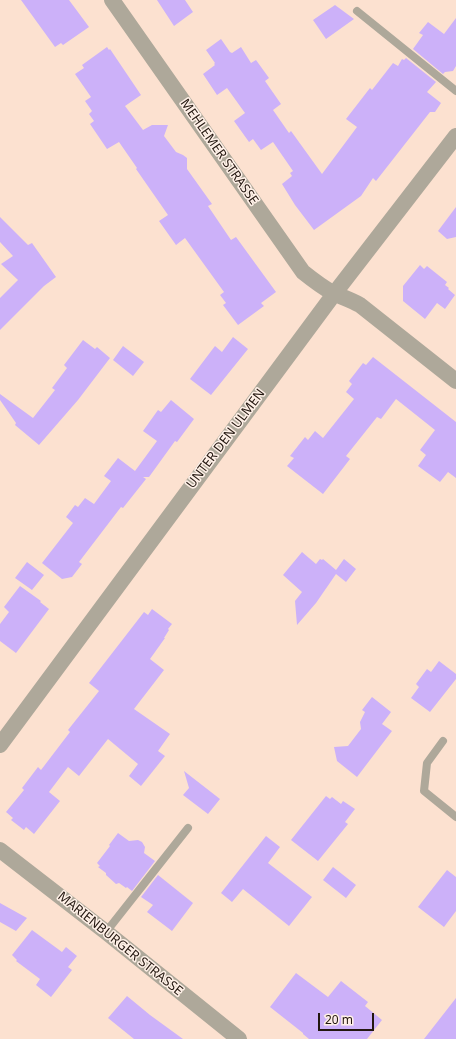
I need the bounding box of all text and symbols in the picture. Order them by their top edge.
street label: MEHLEMER STRASSE [177,96,261,208]
street label: UNTER DEN ULMEN [184,386,268,492]
street label: MARIENBURGER STRASSE [54,889,186,999]
scale bar [320,1005,376,1031]
text: 20 m [325,1011,353,1028]

